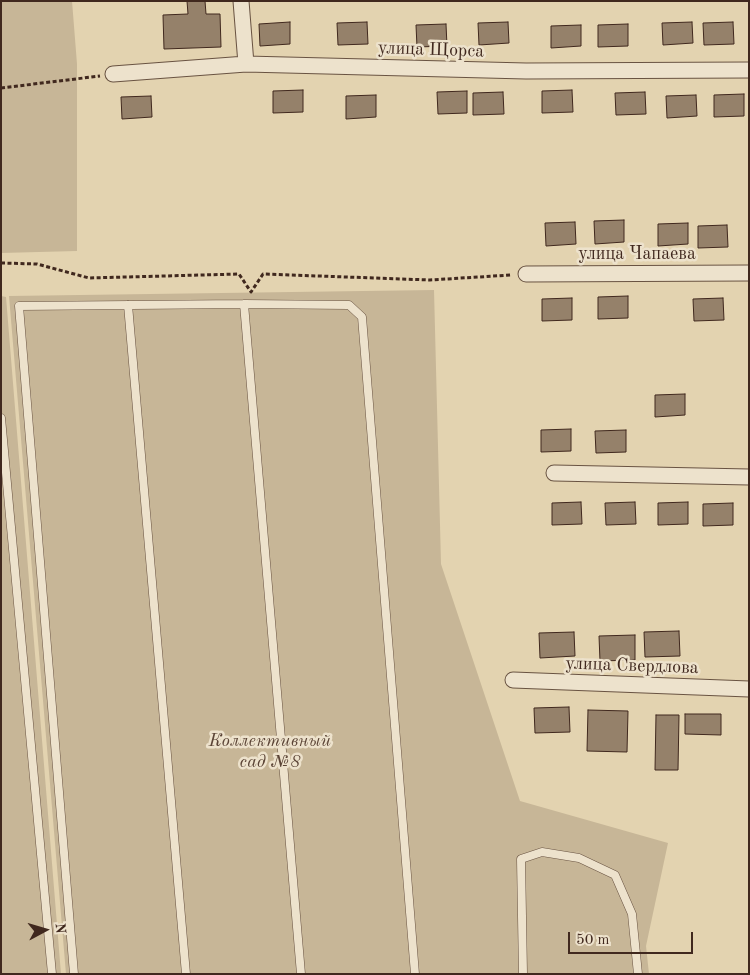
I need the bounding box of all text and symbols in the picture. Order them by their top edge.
street label: улица Щорса [378,37,484,63]
street label: улица Чапаева [578,243,696,265]
street label: улица Свердлова [565,653,699,679]
park label: Коллективный сад №8 [209,730,331,772]
north arrow [20,905,70,955]
text: N [52,922,67,934]
scale bar [570,922,695,954]
text: 50 m [576,933,610,948]

